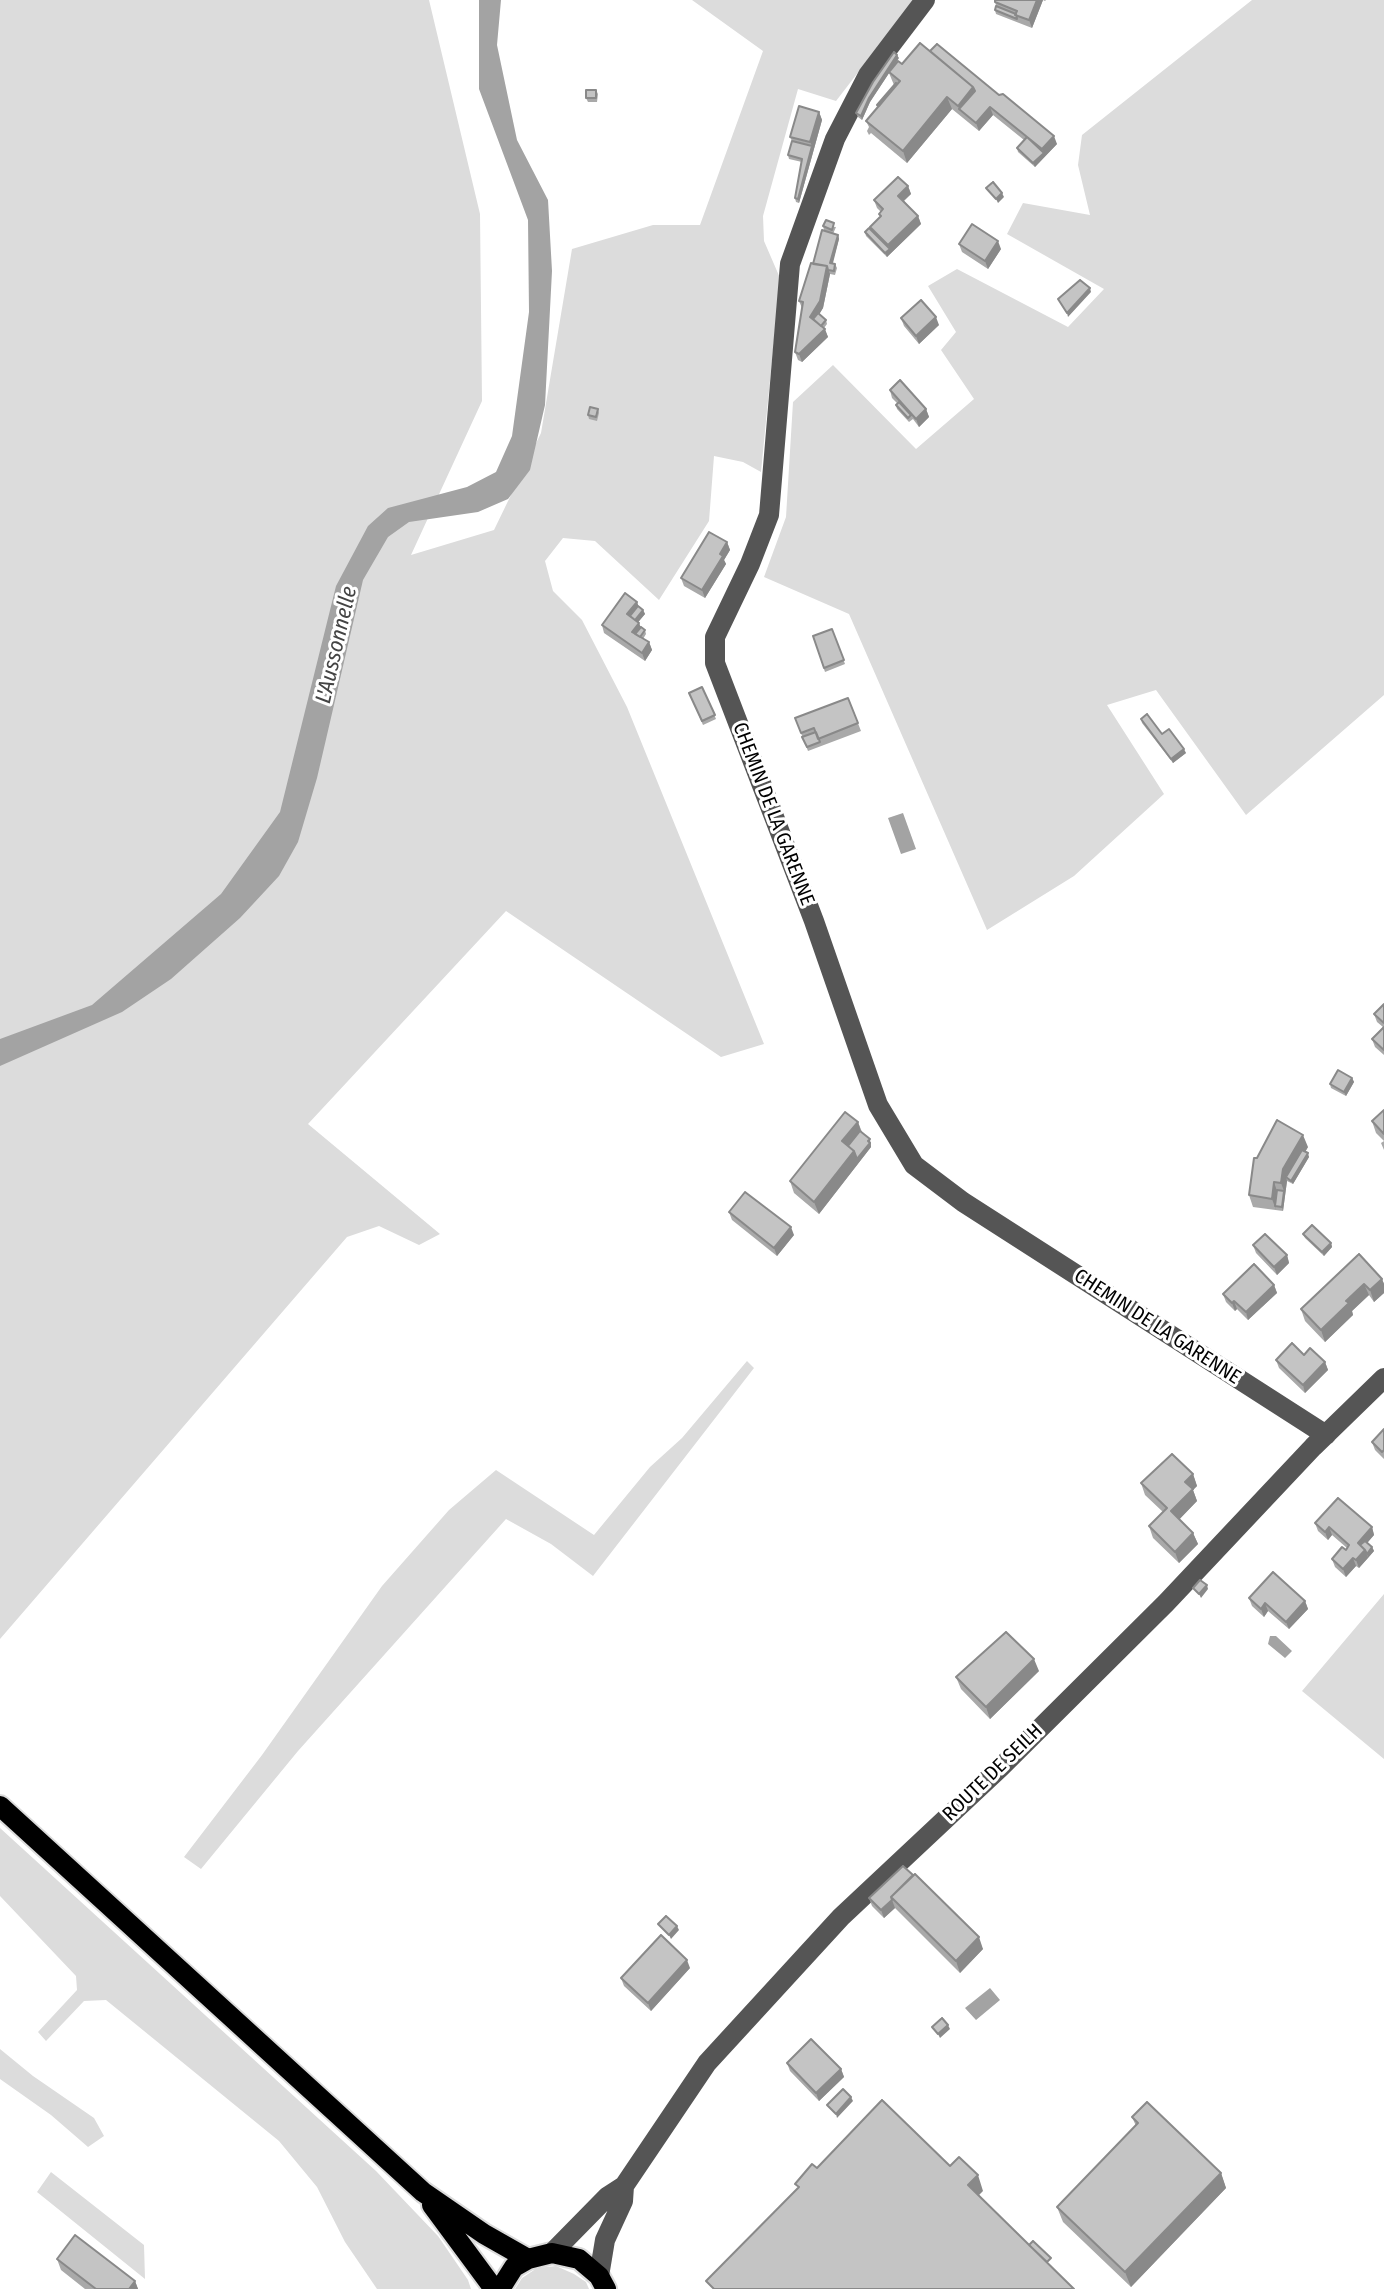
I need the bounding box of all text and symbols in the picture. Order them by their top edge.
water label: L'Aussonnelle [311,584,363,706]
street label: CHEMIN DE LA GARENNE [727,719,819,909]
street label: CHEMIN DE LA GARENNE [1069,1264,1245,1390]
street label: ROUTE DE SEILH [938,1719,1048,1827]

